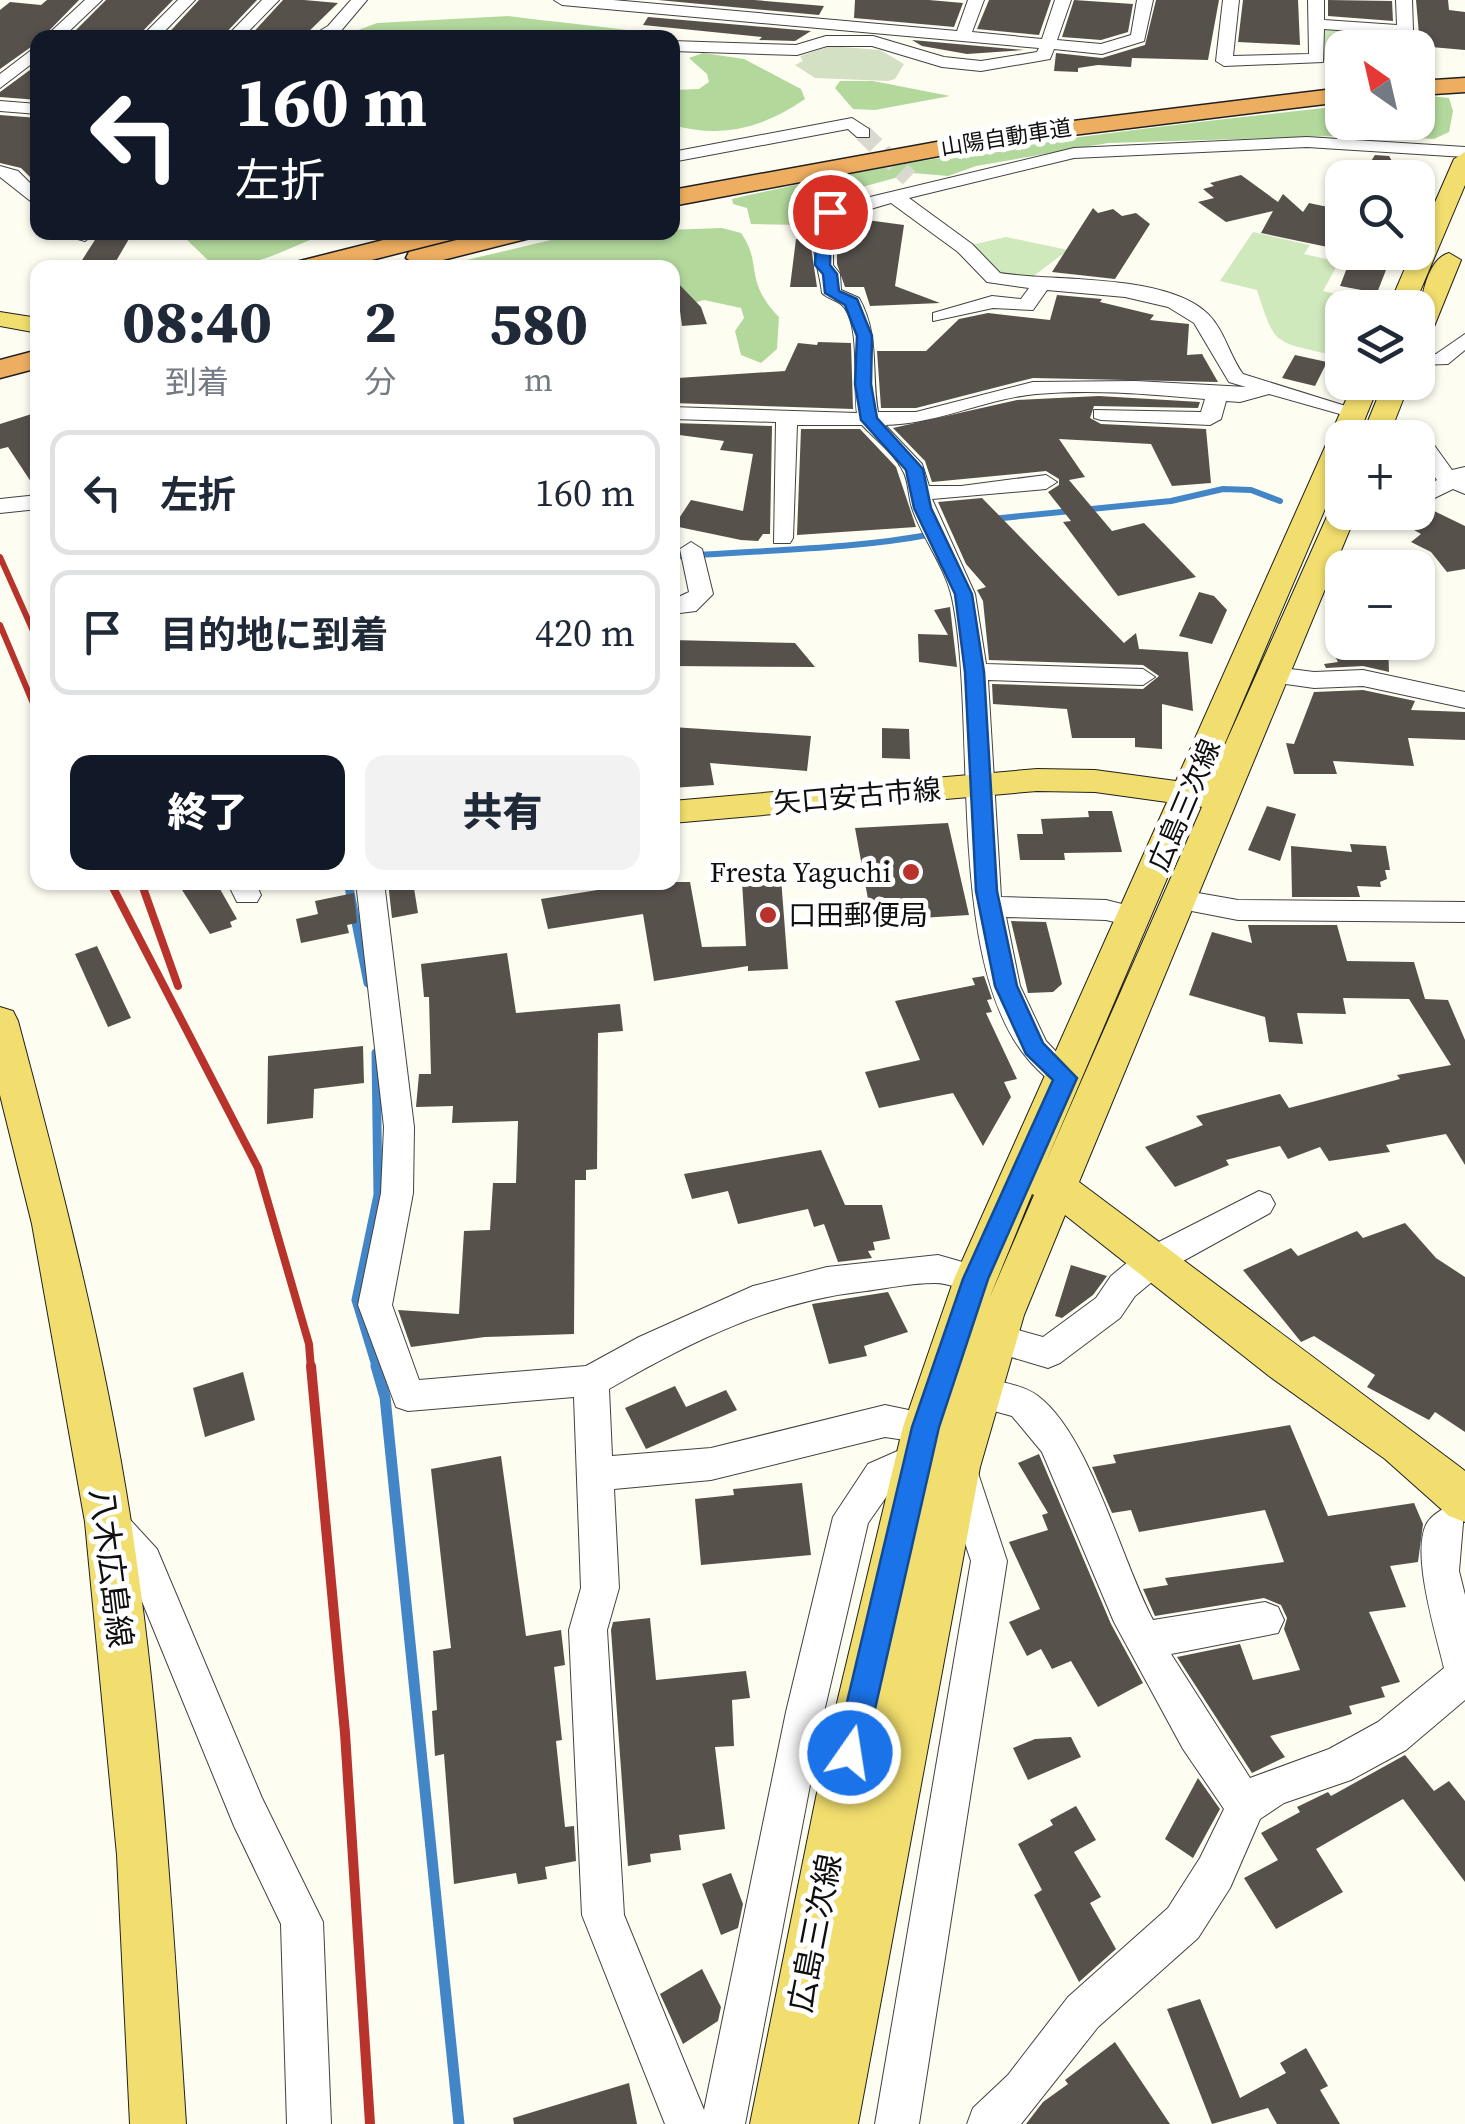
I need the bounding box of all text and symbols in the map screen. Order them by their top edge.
north arrow [1325,30,1435,140]
map controls [1325,30,1435,660]
text: 160 m [235,53,427,149]
icon: left [70,70,200,200]
street label: 山陽自動車道 [938,112,1074,162]
text: 左折 [235,149,325,211]
button: search [1325,160,1435,270]
pin [788,170,873,255]
icon: arrive [803,185,858,240]
text: 08:40 [122,280,272,362]
text: 2 [364,280,397,362]
text: 580 [489,282,588,364]
button: layers [1325,290,1435,400]
text: m [524,358,553,402]
text: 到着 [165,360,229,404]
text: 分 [365,360,397,404]
button: + [1325,420,1435,530]
icon: left [75,465,130,520]
text: 160 m [535,467,635,519]
text: 左折 [160,469,236,521]
button: − [1325,550,1435,660]
icon: arrive [75,605,130,660]
text: 420 m [535,607,635,659]
text: 目的地に到着 [160,609,388,661]
street label: 広島三次線 [1139,733,1229,877]
button: 終了 [70,755,345,870]
button: 共有 [365,755,640,870]
street label: 矢口安古市線 [772,770,942,822]
place label: Fresta Yaguchi [710,853,891,891]
marker: Fresta Yaguchi [900,861,922,883]
place label: 口田郵便局 [788,896,928,934]
marker: 口田郵便局 [757,904,779,926]
street label: 八木広島線 [79,1486,143,1650]
position arrow [798,1701,902,1805]
street label: 広島三次線 [778,1850,852,2016]

